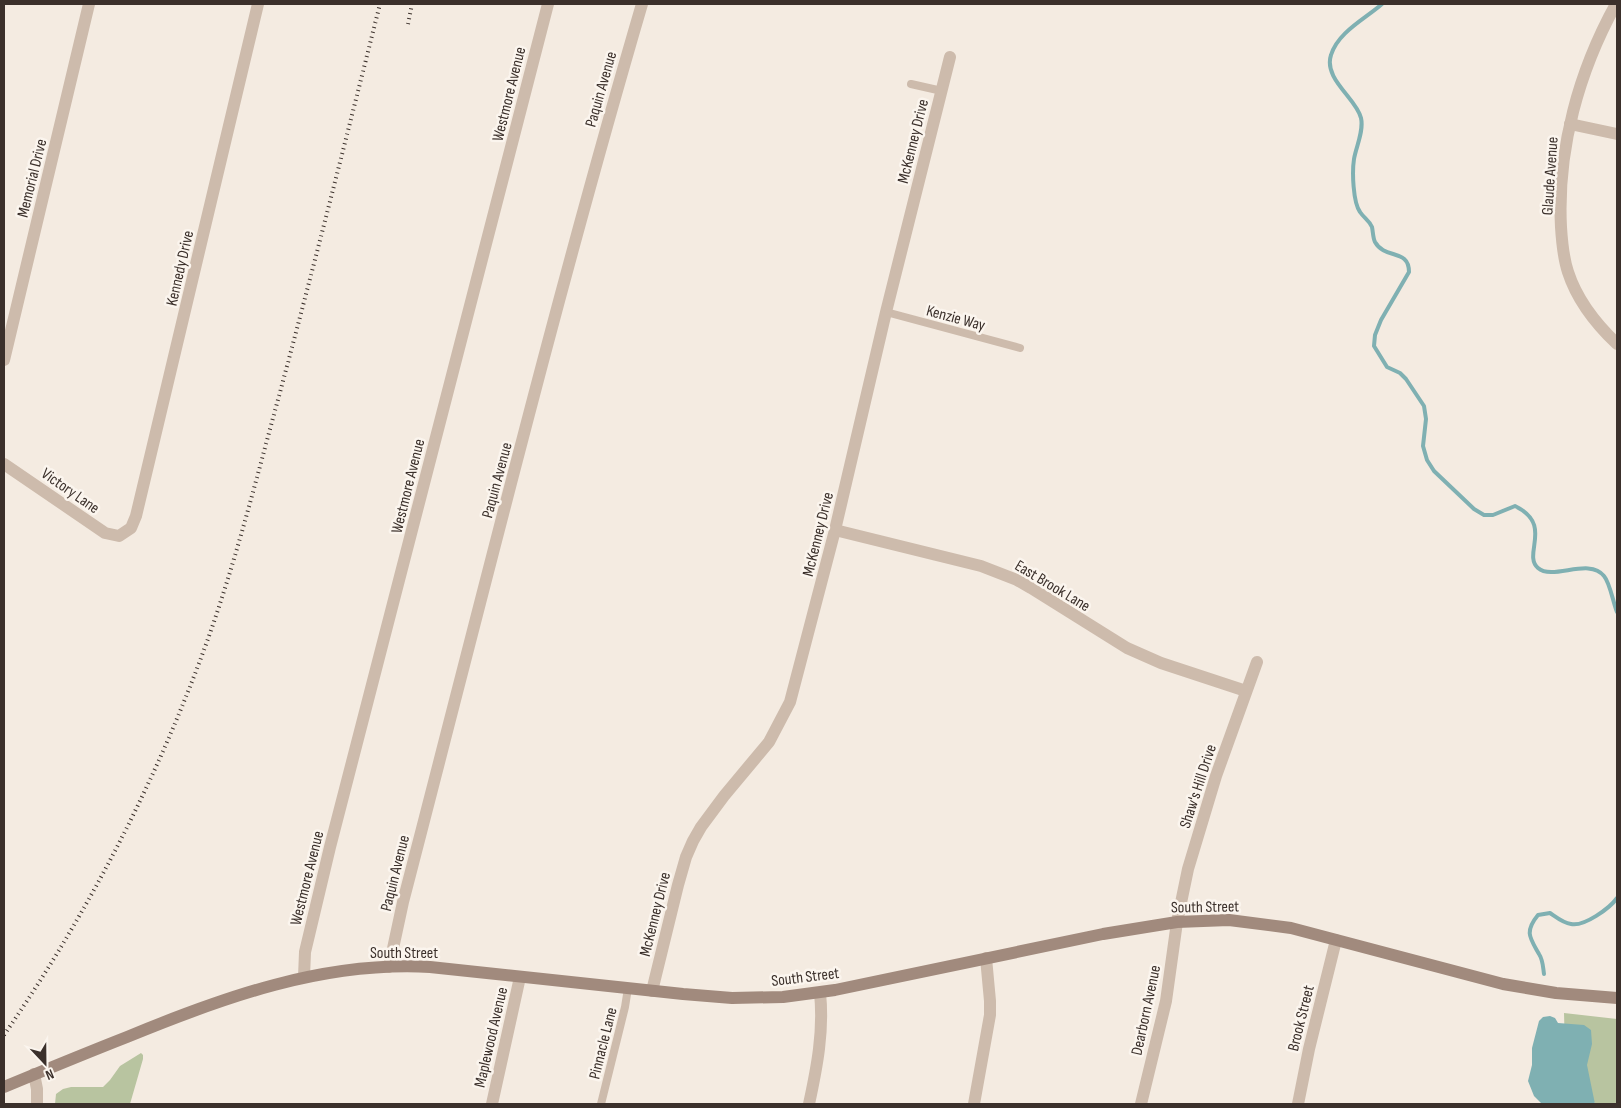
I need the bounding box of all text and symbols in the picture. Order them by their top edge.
street label: Westmore Avenue [489,45,530,144]
street label: Paquin Avenue [582,50,621,129]
street label: McKenney Drive [894,97,933,185]
street label: Glaude Avenue [1538,136,1563,216]
street label: Memorial Drive [14,137,51,219]
street label: Kennedy Drive [163,229,198,308]
street label: Kenzie Way [924,301,987,335]
street label: Westmore Avenue [388,437,429,536]
street label: Paquin Avenue [478,440,517,520]
street label: Victory Lane [37,464,103,518]
street label: McKenney Drive [799,490,838,578]
street label: East Brook Lane [1011,556,1093,616]
street label: Shaw's Hill Drive [1176,742,1221,831]
street label: Westmore Avenue [287,829,328,928]
street label: Paquin Avenue [377,833,414,913]
street label: McKenney Drive [636,870,675,958]
street label: South Street [1171,897,1239,918]
street label: South Street [370,944,438,963]
street label: South Street [770,964,840,991]
street label: Dearborn Avenue [1128,964,1165,1057]
street label: Brook Street [1284,983,1319,1053]
street label: Maplewood Avenue [471,985,512,1089]
street label: Pinnacle Lane [585,1006,622,1081]
north arrow [20,1038,70,1088]
text: N [43,1065,56,1084]

